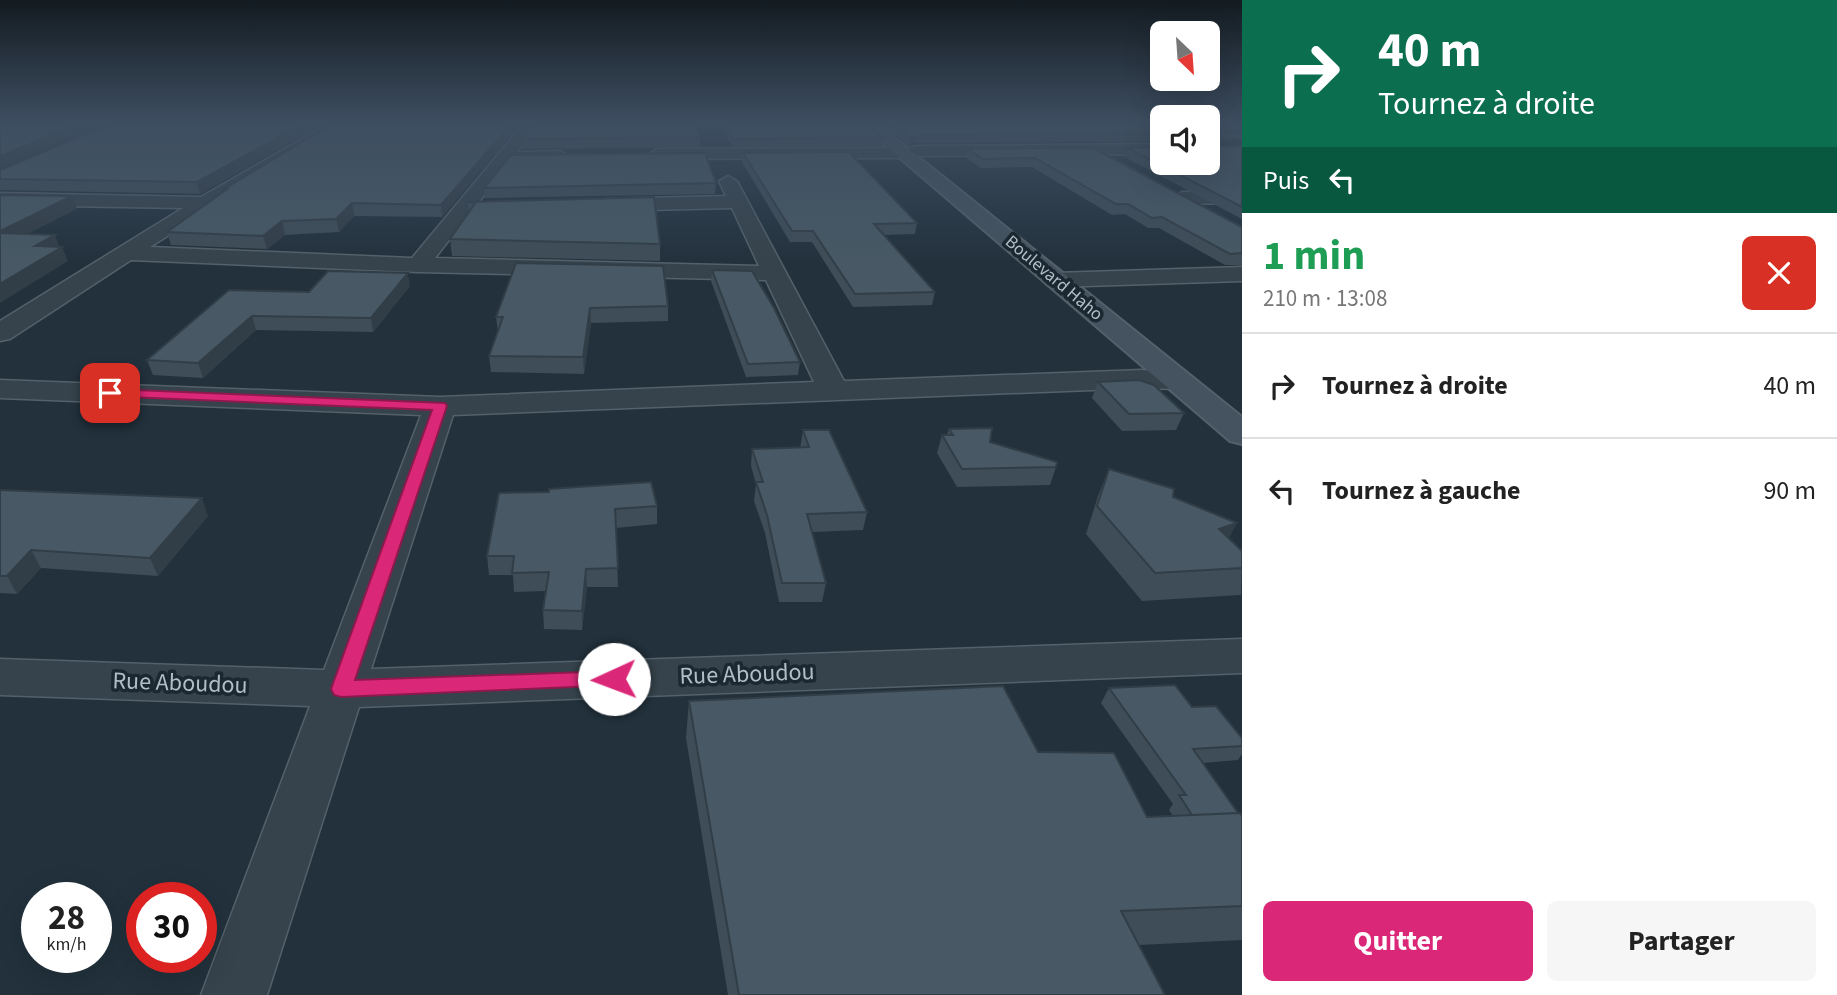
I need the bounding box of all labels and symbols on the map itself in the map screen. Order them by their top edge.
north arrow [1150,21,1220,91]
street label: Boulevard Haho [1000,230,1108,326]
pin [80,363,140,423]
position arrow [577,642,651,716]
street label: Rue Aboudou [679,654,815,694]
street label: Rue Aboudou [112,663,248,703]
speed limit sign: 30 [126,882,217,973]

